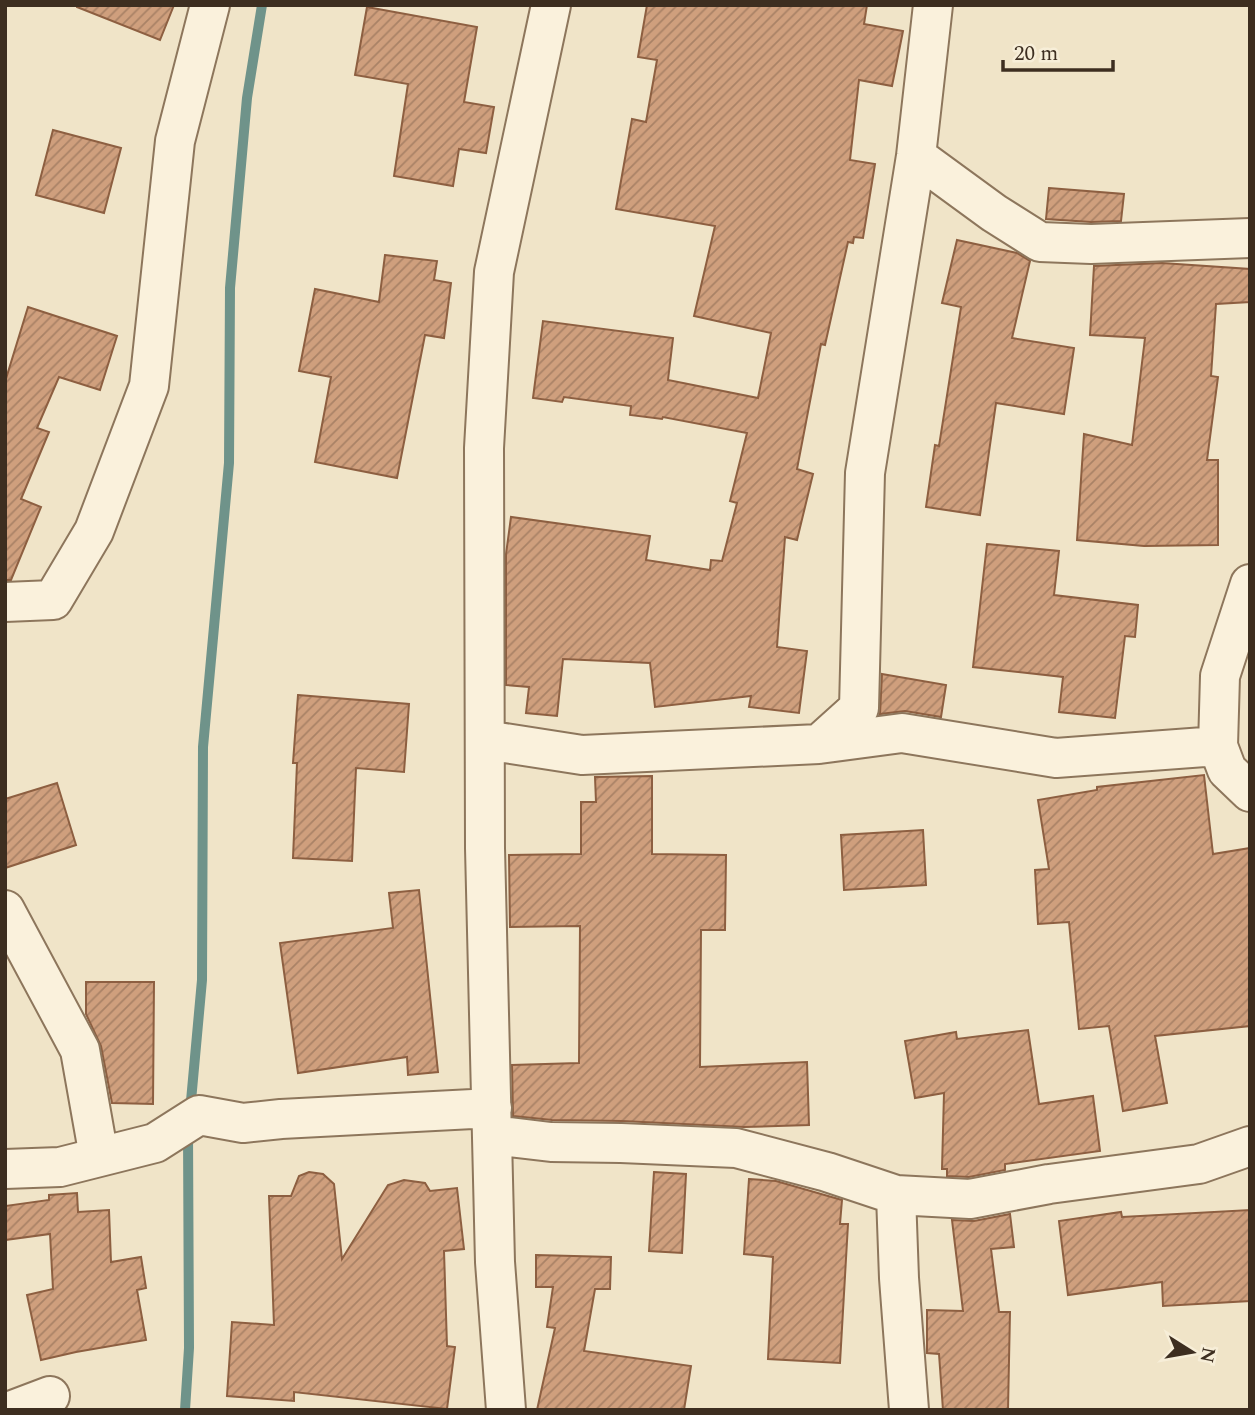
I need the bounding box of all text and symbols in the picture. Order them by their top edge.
scale bar [1003,28,1113,72]
text: 20 m [1014,38,1058,70]
north arrow [1157,1317,1227,1387]
text: N [1192,1345,1223,1365]

